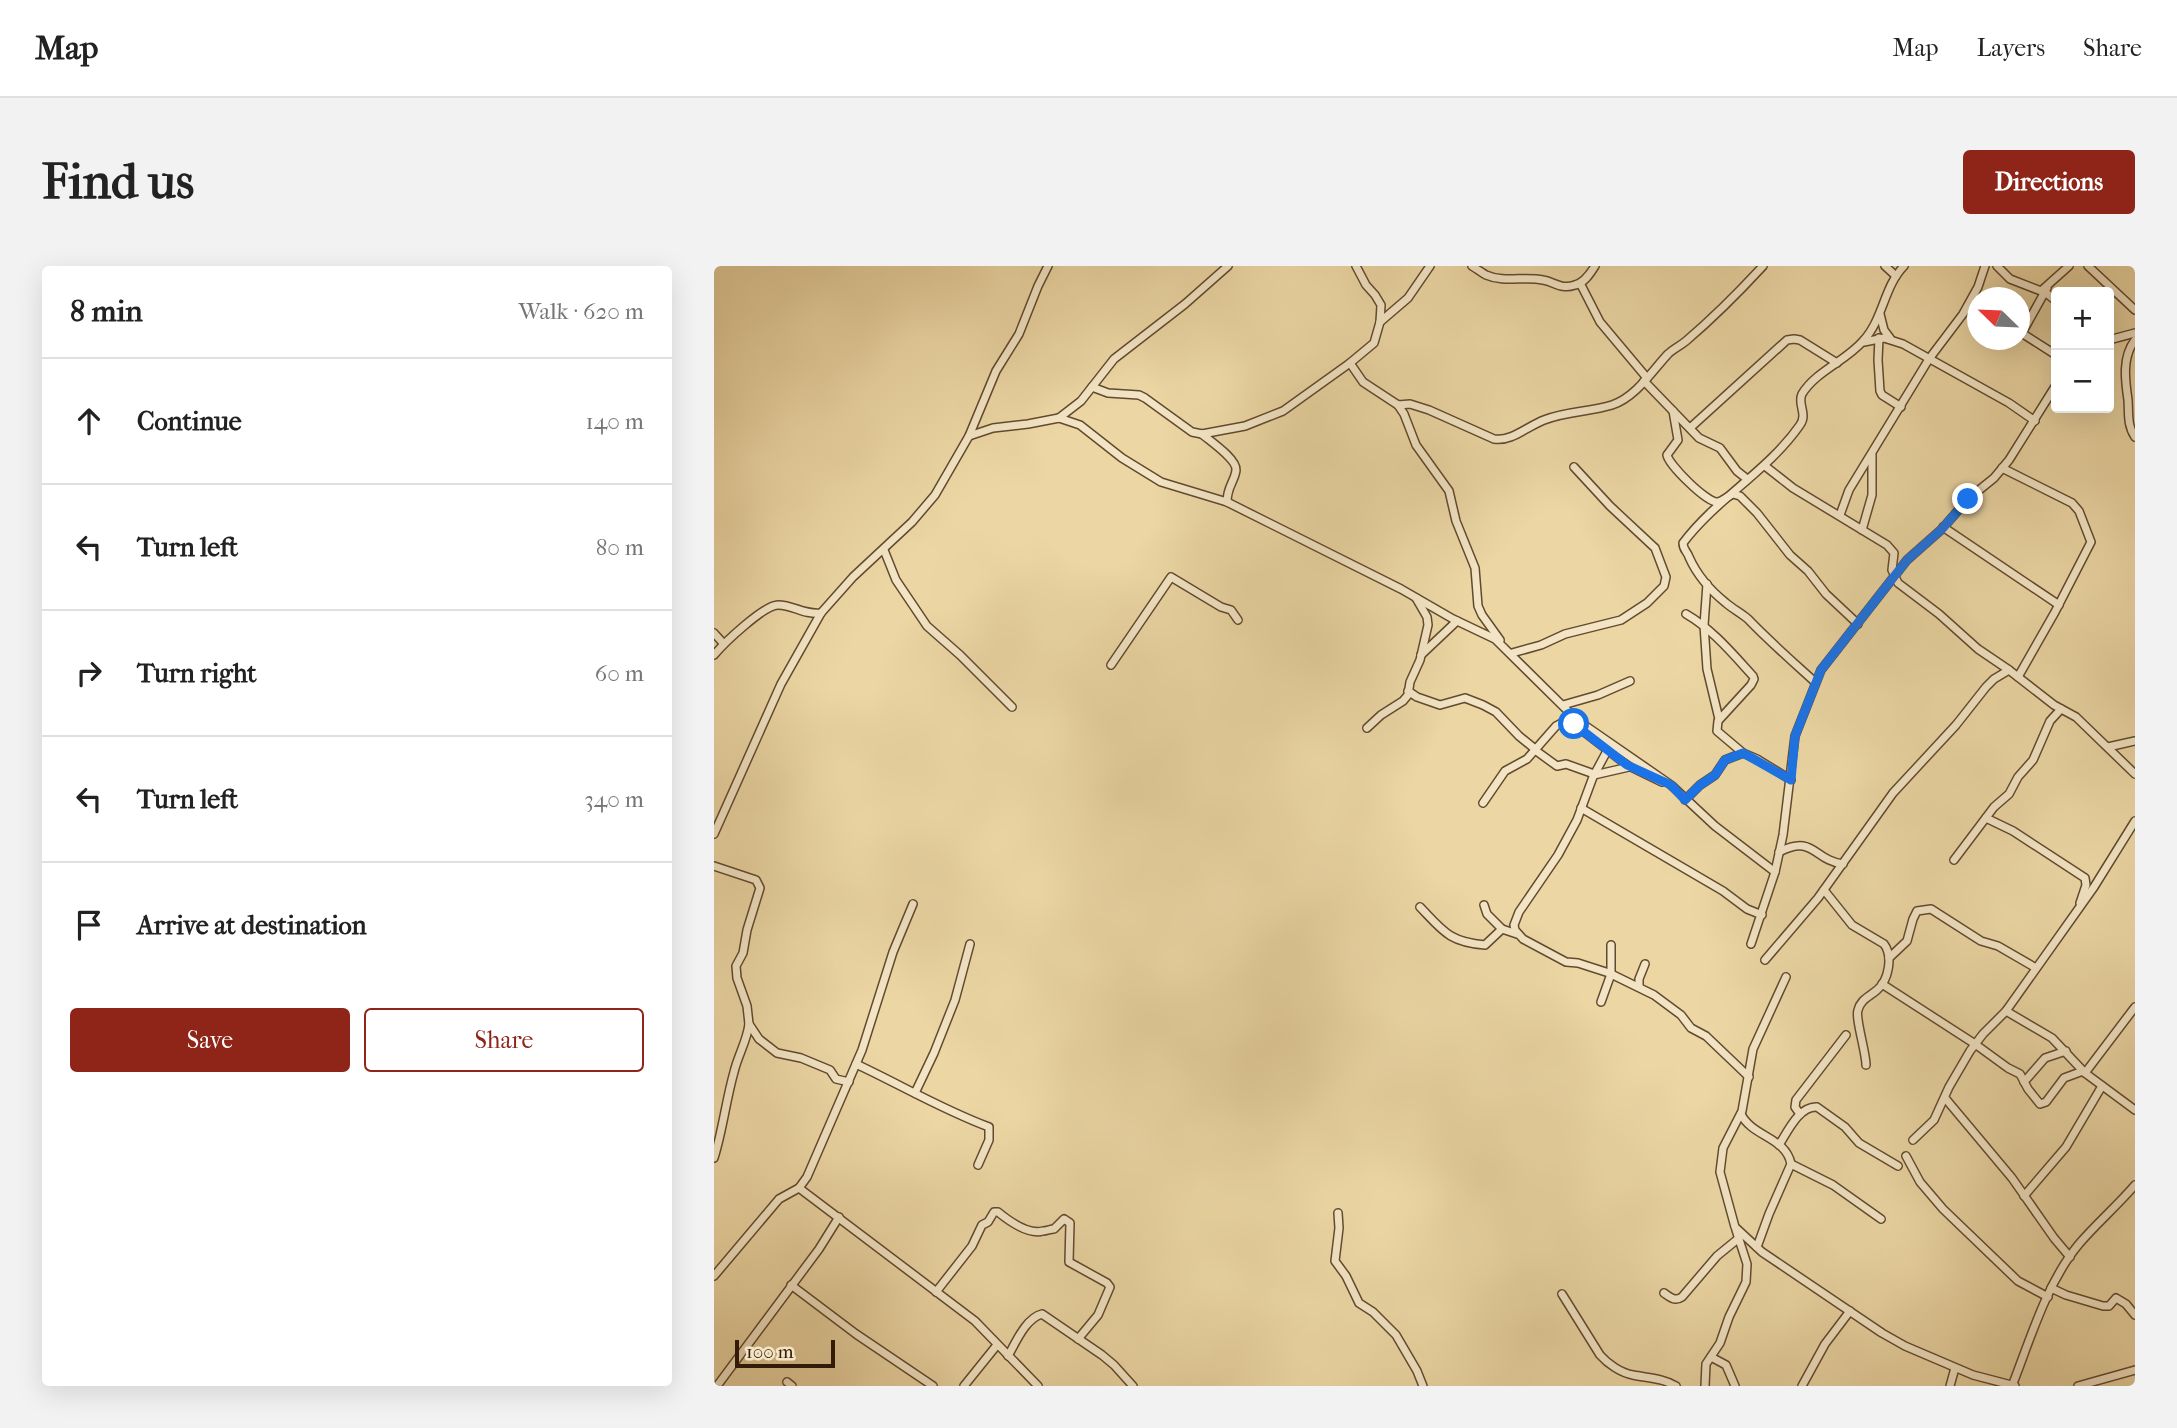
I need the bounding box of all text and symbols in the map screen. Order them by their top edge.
text: Map [35,29,98,68]
text: Map [1893,34,1939,62]
text: Layers [1977,34,2045,62]
text: Share [2083,34,2142,62]
button: Directions [1963,150,2135,214]
text: Find us [42,153,194,211]
north arrow [1967,287,2030,350]
map controls [2051,287,2114,413]
button: + [2051,287,2114,350]
text: 8 min [70,294,143,329]
text: Walk · 620 m [519,298,644,325]
button: − [2051,350,2114,413]
icon: ahead [70,402,108,440]
text: Continue [137,406,242,437]
text: 140 m [585,408,644,435]
route end [1952,483,1983,514]
icon: left [70,528,108,566]
text: Turn left [137,532,238,563]
text: 80 m [596,534,644,561]
icon: right [70,654,108,692]
text: Turn right [137,658,257,689]
text: 60 m [595,660,644,687]
route start [1558,708,1589,739]
icon: left [70,780,108,818]
text: Turn left [137,784,238,815]
text: 340 m [584,786,644,813]
icon: arrive [70,906,108,944]
text: Arrive at destination [137,910,367,941]
button: Save [70,1008,350,1072]
button: Share [364,1008,644,1072]
scale bar [735,1337,835,1369]
text: 100 m [746,1341,794,1363]

